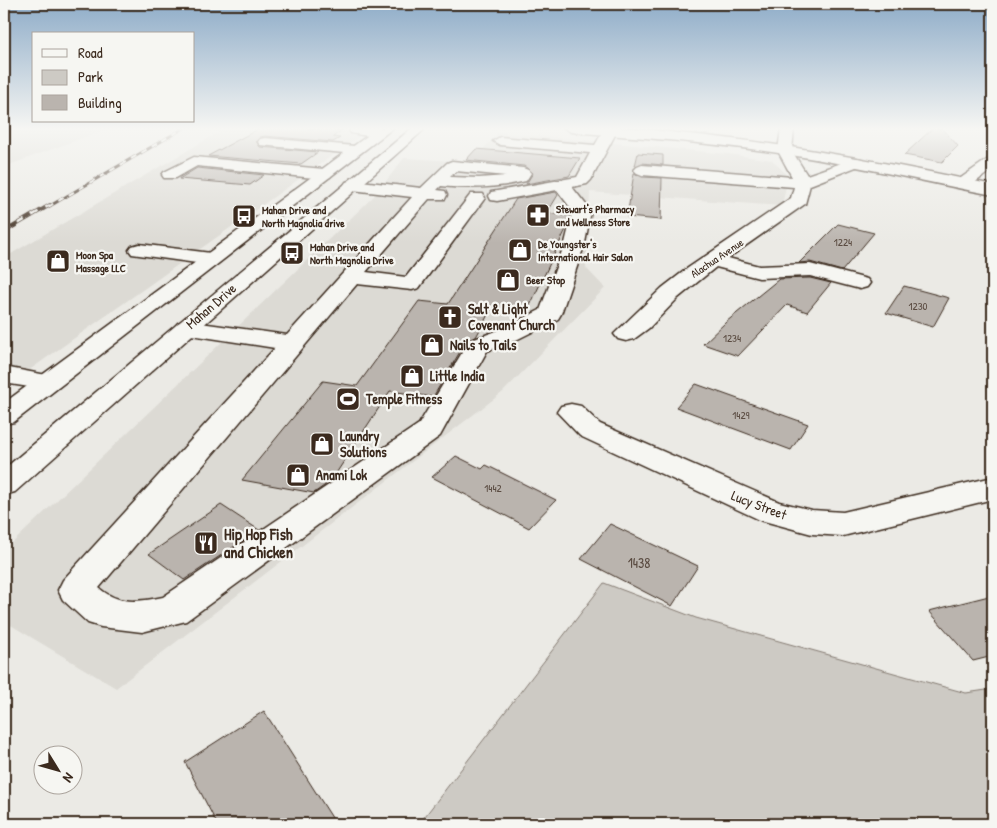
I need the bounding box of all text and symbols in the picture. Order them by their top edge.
legend [32,32,195,122]
text: Road [78,42,103,63]
text: Park [78,66,103,87]
text: Building [78,92,122,113]
pharmacy icon: Stewart's Pharmacy and Wellness Store [525,202,551,228]
place label: Stewart's Pharmacy and Wellness Store [556,202,635,229]
bus stop icon: Mahan Drive and North Magnolia drive [231,203,257,229]
place label: Mahan Drive and North Magnolia drive [262,203,345,231]
street label: Alachua Avenue [688,235,747,281]
house number: 1224 [834,235,852,249]
shop icon: De Youngster's International Hair Salon [507,237,533,263]
place label: De Youngster's International Hair Salon [538,237,633,264]
bus stop icon: Mahan Drive and North Magnolia Drive [279,240,305,266]
place label: Mahan Drive and North Magnolia Drive [310,240,394,268]
shop icon: Moon Spa Massage LLC [45,248,71,274]
place label: Moon Spa Massage LLC [76,248,126,276]
shop icon: Beer Stop [495,267,521,293]
place label: Beer Stop [526,273,565,288]
street label: Mahan Drive [181,278,240,333]
place label: Salt & Light Covenant Church [468,299,555,334]
house number: 1230 [909,299,928,313]
church icon: Salt & Light Covenant Church [437,304,463,330]
house number: 1234 [723,331,741,345]
shop icon: Nails to Tails [419,332,445,358]
place label: Nails to Tails [450,335,517,354]
shop icon: Little India [399,363,425,389]
place label: Little India [430,366,485,385]
sports icon: Temple Fitness [335,386,361,412]
place label: Temple Fitness [365,389,443,410]
house number: 1429 [732,408,750,422]
place label: Laundry Solutions [340,426,387,461]
shop icon: Laundry Solutions [309,431,335,457]
shop icon: Anami Lok [285,462,311,488]
place label: Anami Lok [316,465,367,484]
house number: 1442 [484,481,502,495]
street label: Lucy Street [728,485,790,525]
place label: Hip Hop Fish and Chicken [224,523,293,563]
restaurant icon: Hip Hop Fish and Chicken [193,530,219,556]
house number: 1438 [628,553,650,572]
north arrow [32,746,82,796]
text: N [59,769,79,787]

